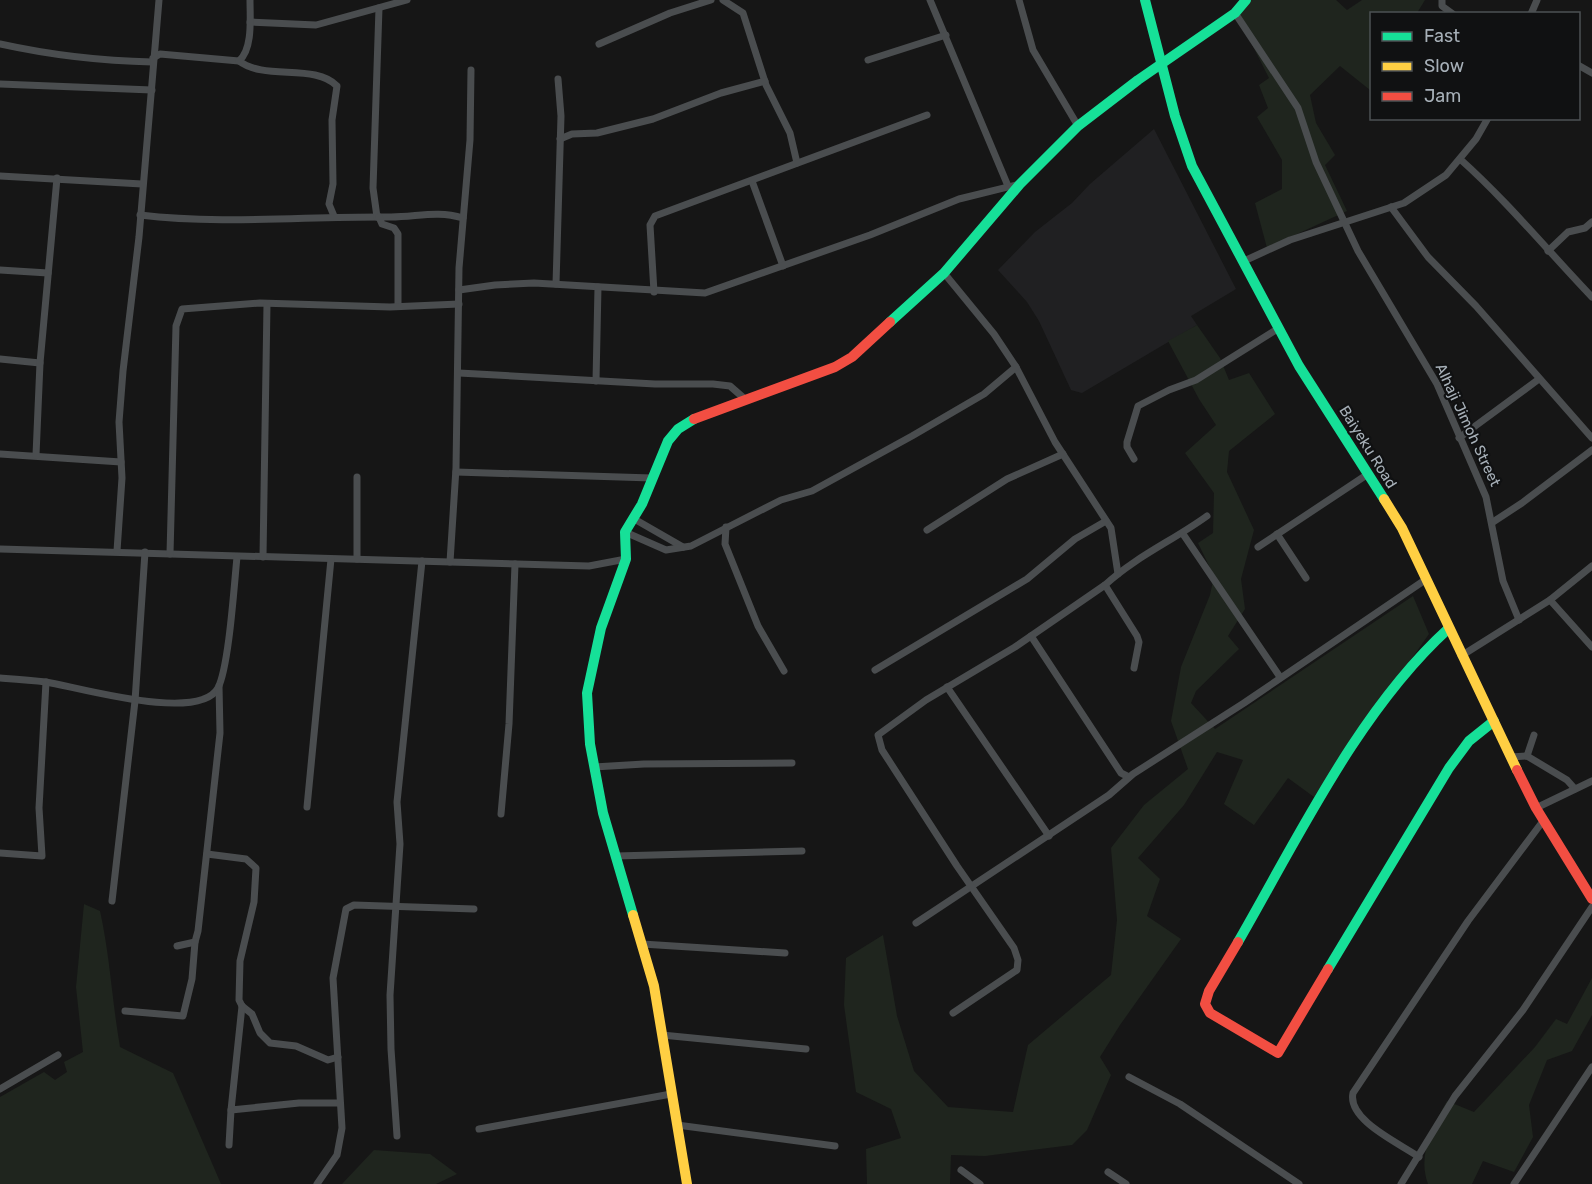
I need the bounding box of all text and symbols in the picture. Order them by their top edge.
legend [1370,12,1580,120]
text: Fast [1424,25,1460,47]
text: Slow [1424,55,1464,77]
text: Jam [1424,85,1461,107]
street label: Alhaji Jimoh Street [1432,361,1504,489]
street label: Baiyeku Road [1335,402,1401,492]

